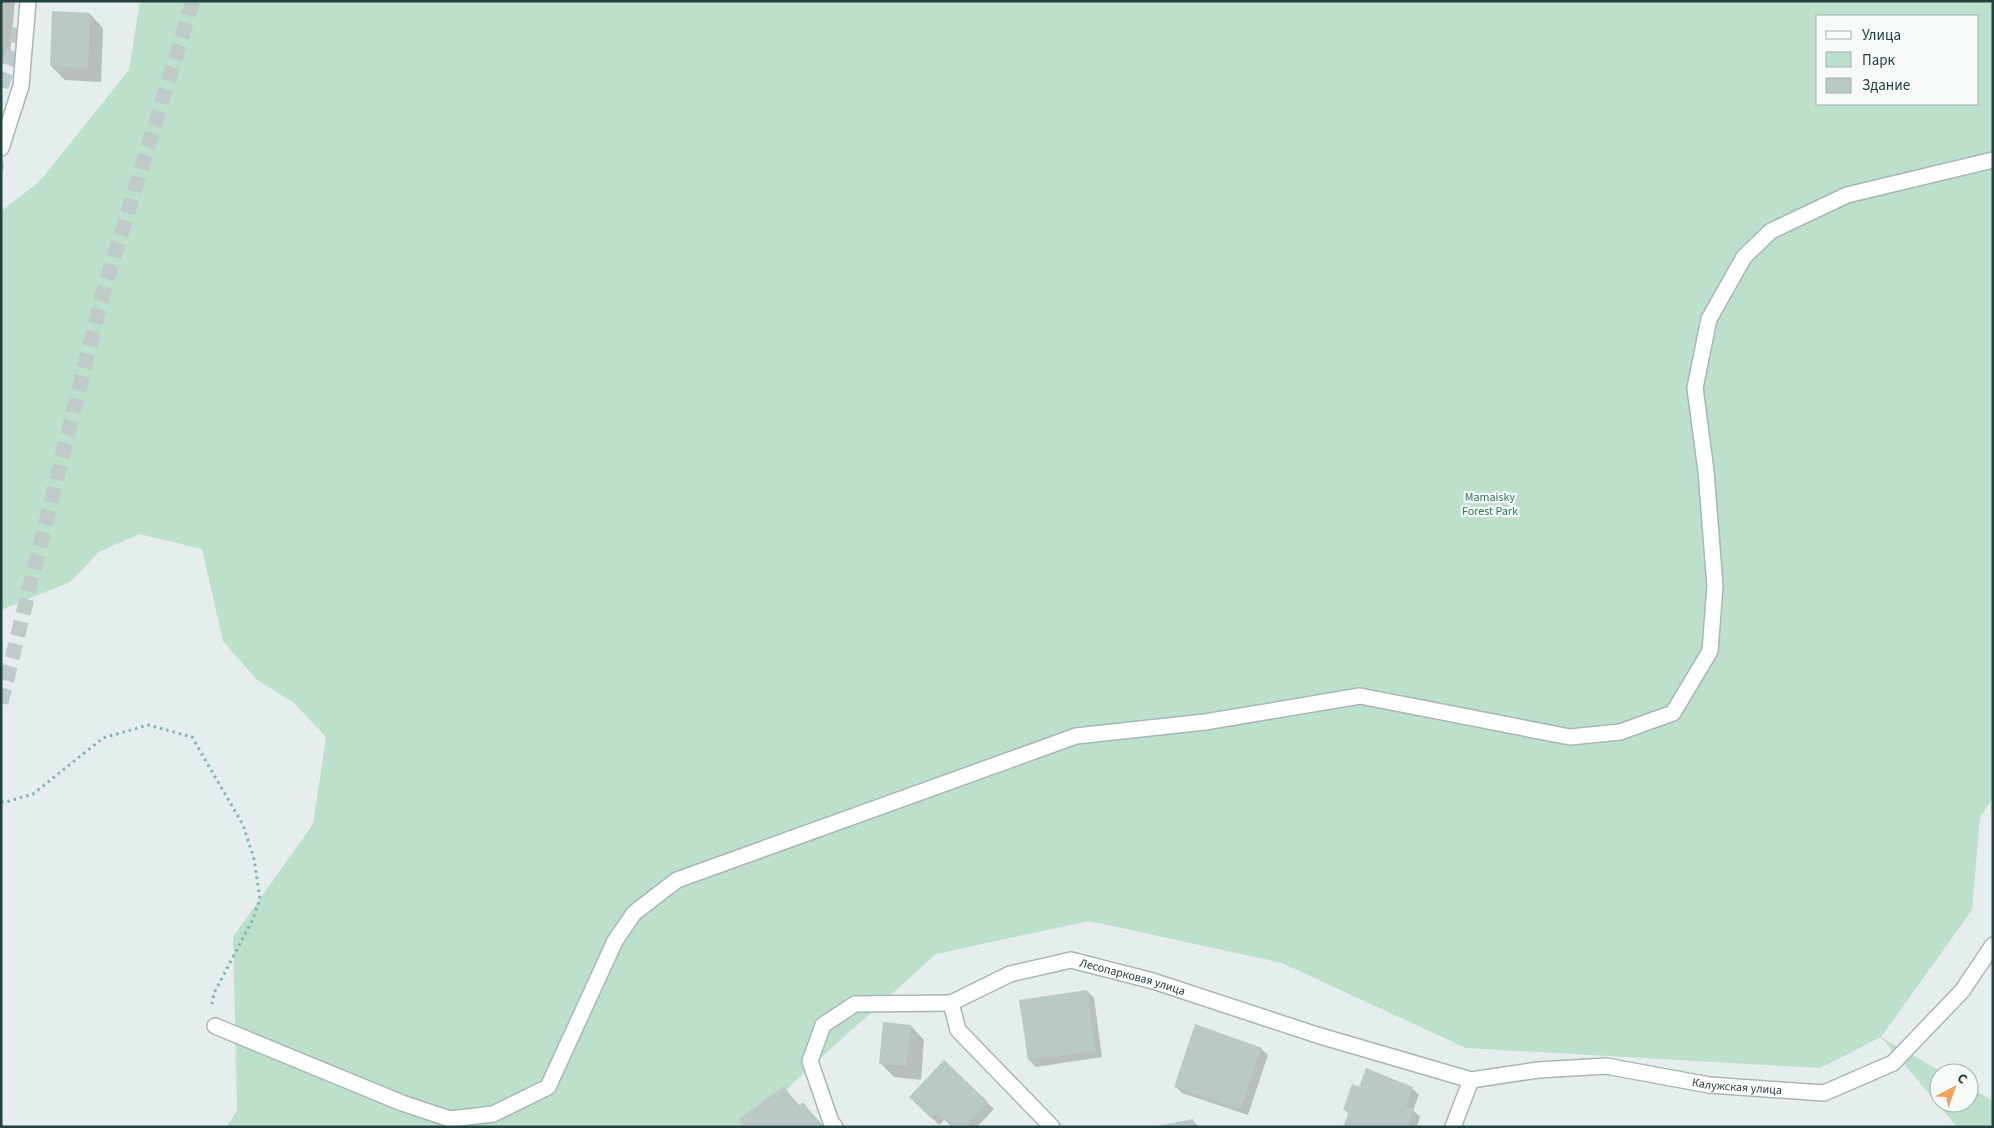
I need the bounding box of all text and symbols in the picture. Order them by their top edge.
legend [1816,15,1979,105]
text: Улица [1862,25,1901,46]
text: Парк [1862,50,1896,71]
text: Здание [1862,75,1910,96]
park label: Mamaisky Forest Park [1462,489,1518,520]
street label: Лесопарковая улица [1078,955,1187,1000]
north arrow [1929,1063,1979,1113]
text: С [1952,1069,1972,1089]
street label: Калужская улица [1691,1074,1783,1099]

